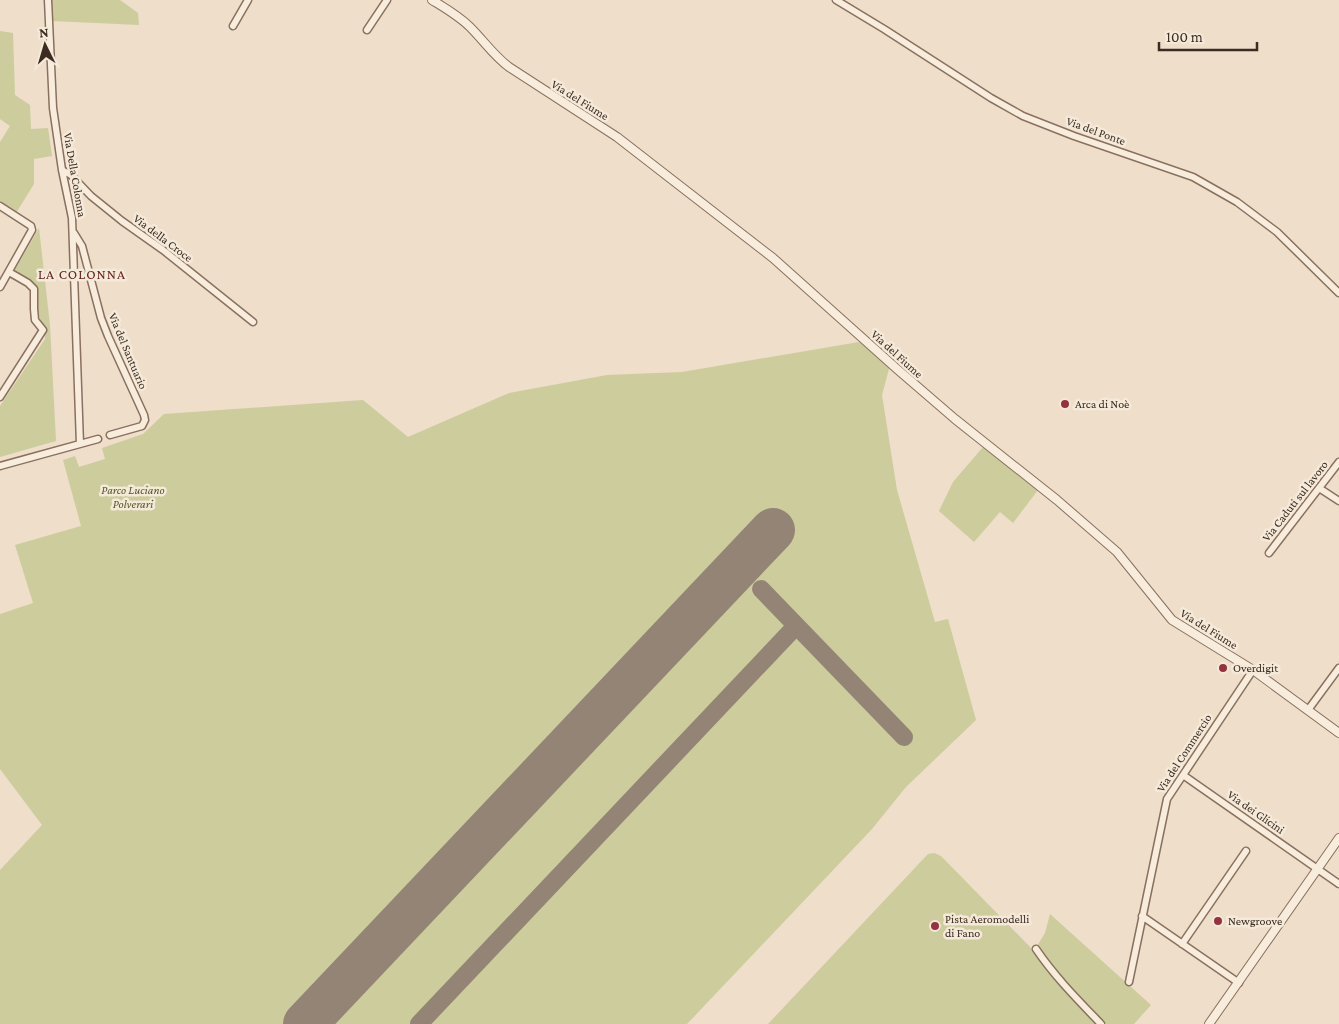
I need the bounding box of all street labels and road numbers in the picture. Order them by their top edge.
street label: Via del Fiume [549,77,611,123]
street label: Via del Ponte [1064,114,1128,148]
street label: Via Della Colonna [61,132,89,219]
street label: Via della Croce [131,211,195,265]
street label: Via del Santuario [106,311,150,391]
street label: Via del Fiume [868,327,926,381]
street label: Via Caduti sul lavoro [1259,458,1331,544]
street label: Via del Fiume [1178,606,1240,652]
street label: Via del Commercio [1154,711,1214,795]
street label: Via dei Glicini [1225,787,1287,837]

